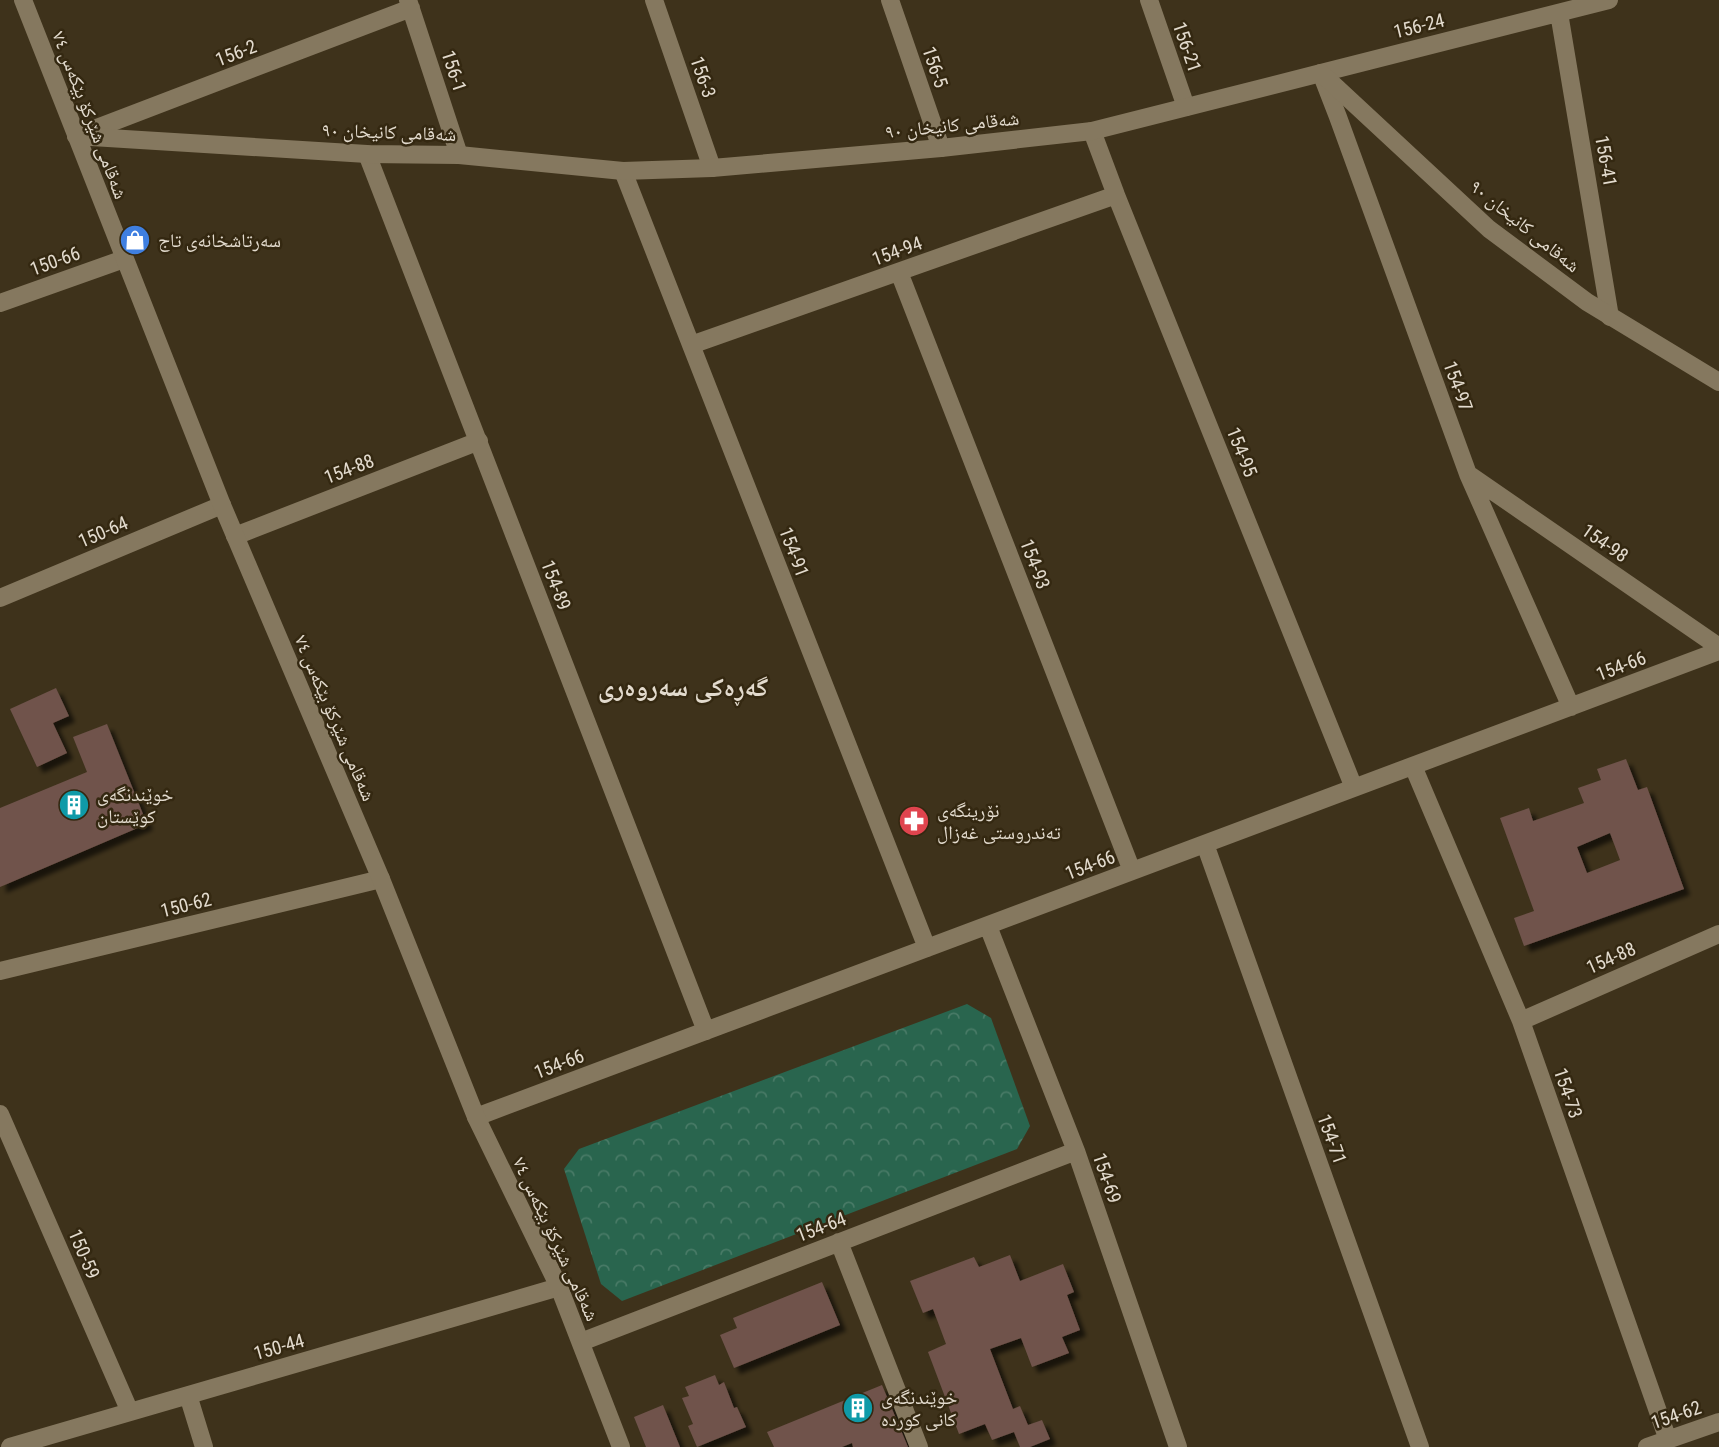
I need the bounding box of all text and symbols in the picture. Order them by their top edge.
street label: 156-24 [1391,9,1447,43]
street label: 156-21 [1168,19,1206,75]
street label: شەقامی شێرکۆ بێکەس ٧٤ [47,28,133,202]
street label: 156-2 [212,35,260,71]
street label: 156-5 [917,43,953,91]
street label: 156-1 [437,47,471,95]
street label: 156-3 [685,53,721,101]
street label: شەقامی کانیخان ٩٠ [884,107,1020,143]
street label: شەقامی کانیخان ٩٠ [321,118,457,146]
street label: 156-41 [1590,134,1622,188]
street label: شەقامی کانیخان ٩٠ [1465,175,1585,277]
shop icon: سەرتاشخانەی تاج [118,223,152,257]
place label: سەرتاشخانەی تاج [158,229,281,252]
street label: 154-94 [869,231,925,271]
street label: 150-66 [27,241,83,281]
street label: 154-97 [1438,358,1478,414]
street label: 154-95 [1222,424,1262,480]
street label: 154-88 [321,449,377,489]
street label: 150-64 [75,511,131,553]
street label: 154-98 [1577,519,1633,567]
street label: 154-91 [774,524,814,580]
street label: 154-93 [1015,536,1055,592]
street label: 154-89 [536,557,576,613]
street label: شەقامی شێرکۆ بێکەس ٧٤ [290,632,380,804]
street label: 154-66 [1593,646,1649,686]
district label: گەڕەکی سەروەری [598,672,769,706]
place label: خوێندنگەی کوێستان [97,783,173,828]
building icon: خوێندنگەی کوێستان [57,788,91,822]
place label: نۆرینگەی تەندروستی غەزال [937,799,1061,844]
pharmacy icon: نۆرینگەی تەندروستی غەزال [897,804,931,838]
street label: 154-66 [1062,845,1118,885]
street label: 150-62 [158,888,214,922]
street label: 154-88 [1583,937,1639,979]
street label: 154-66 [531,1044,587,1084]
street label: 154-73 [1549,1065,1587,1121]
street label: 154-71 [1312,1111,1352,1167]
street label: 154-69 [1088,1150,1126,1206]
street label: شەقامی شێرکۆ بێکەس ٧٤ [508,1153,604,1325]
street label: 154-64 [793,1207,849,1247]
street label: 150-59 [63,1226,105,1282]
street label: 150-44 [251,1329,307,1365]
place label: خوێندنگەی کانی کوردە [881,1386,957,1431]
building icon: خوێندنگەی کانی کوردە [841,1391,875,1425]
street label: 154-62 [1648,1396,1704,1434]

